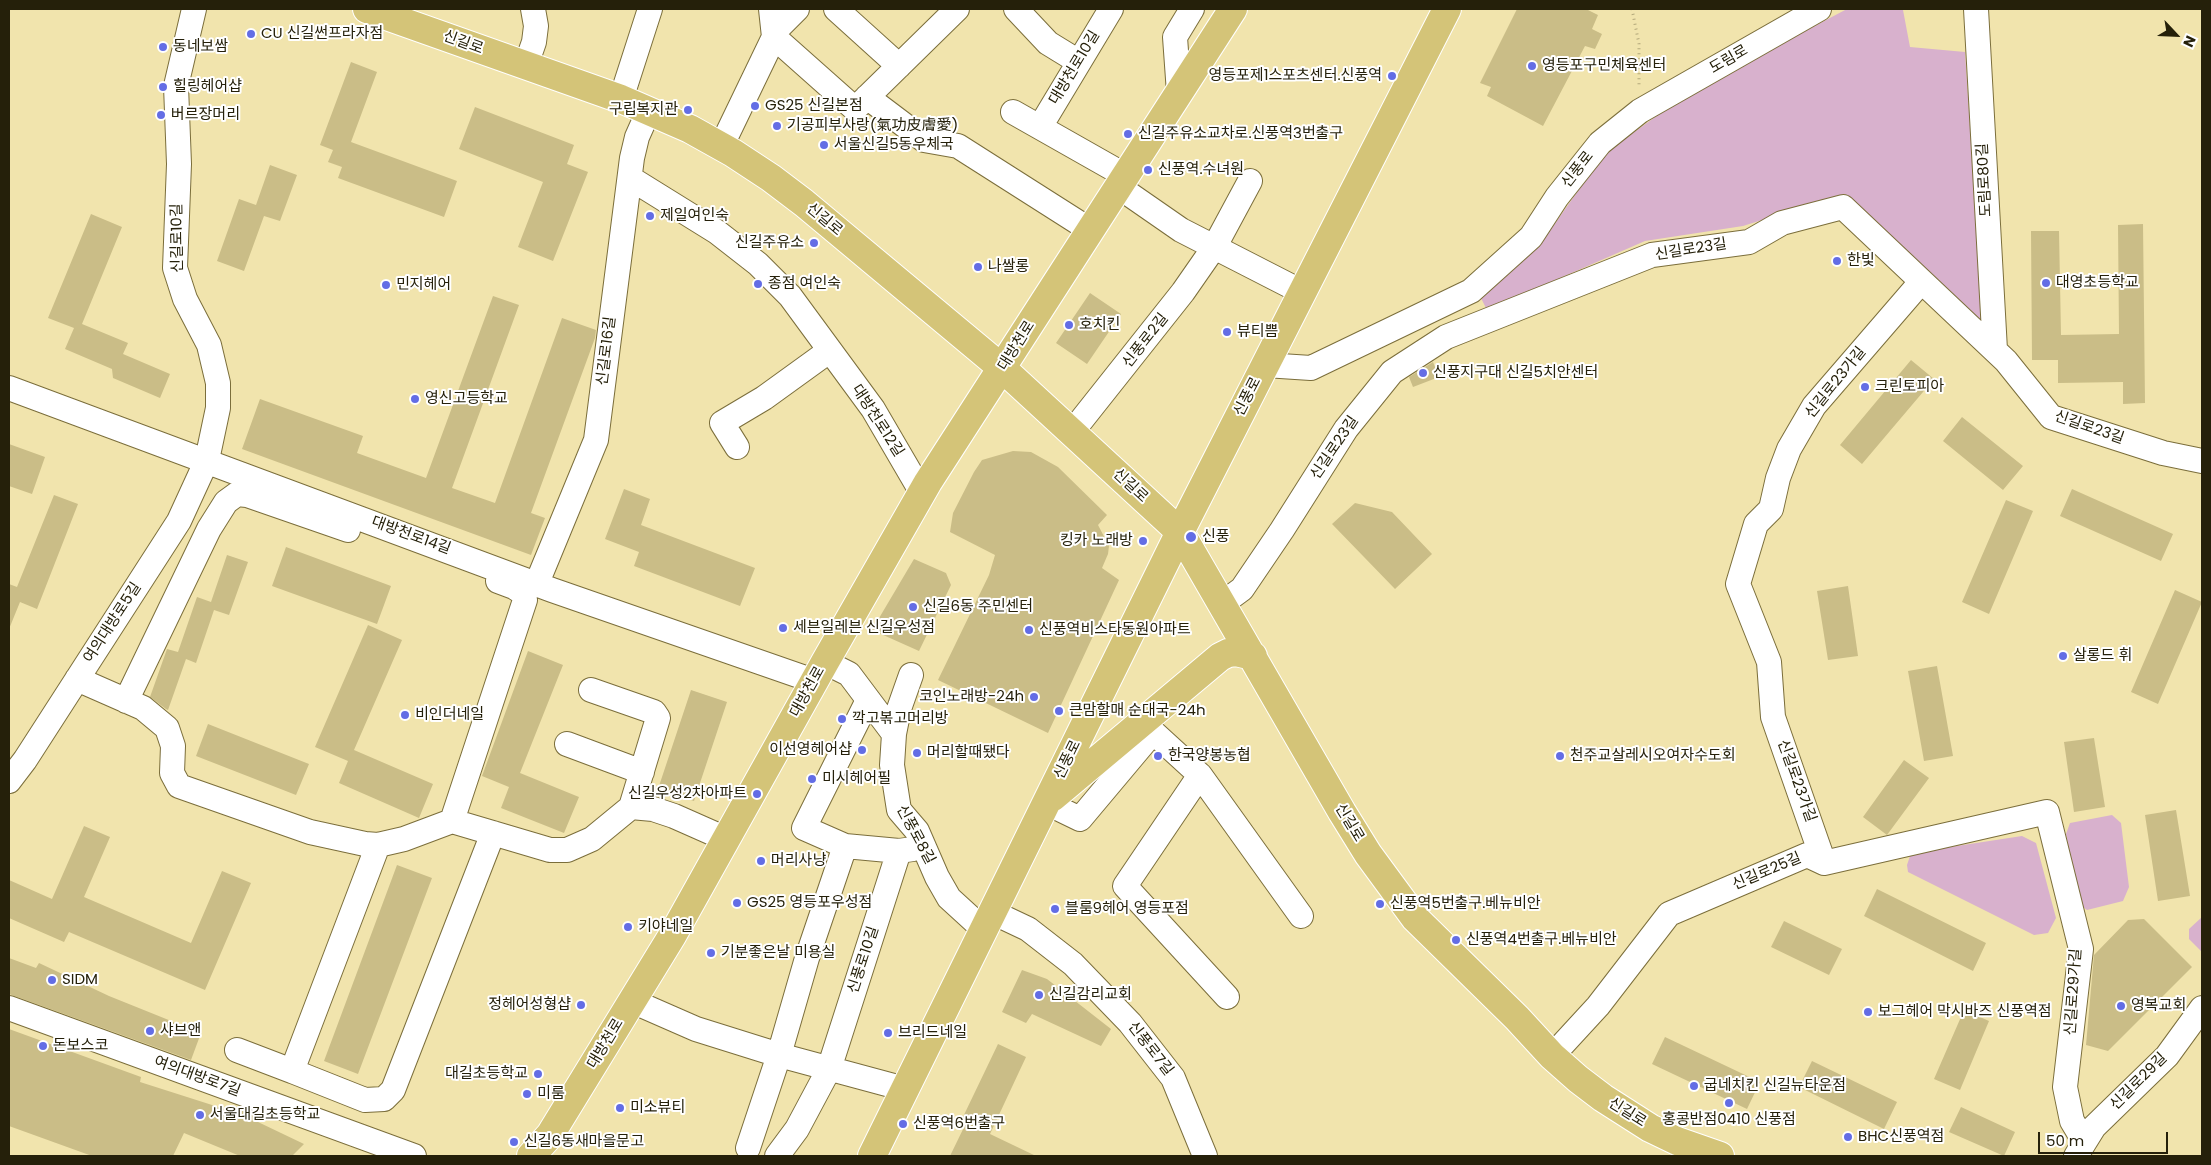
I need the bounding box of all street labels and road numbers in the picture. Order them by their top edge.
street label: 신길로 [440,27,486,59]
street label: 대방천로10길 [1046,28,1104,108]
street label: 도림로 [1707,42,1751,78]
street label: 도림로80길 [1974,143,1996,217]
street label: 신풍로 [1558,148,1598,192]
street label: 신길로 [802,200,846,240]
street label: 신길로10길 [168,203,188,273]
street label: 신길로23길 [1654,235,1728,265]
street label: 신풍로2길 [1119,310,1173,372]
street label: 신길로16길 [594,315,620,387]
street label: 대방천로 [995,318,1039,374]
street label: 신길로23가길 [1802,344,1870,422]
street label: 신풍로 [1231,374,1265,420]
street label: 대방천로12길 [847,382,907,460]
street label: 신길로23길 [2052,408,2126,448]
street label: 신길로23길 [1307,413,1363,483]
street label: 신길로 [1109,465,1151,507]
street label: 대방천로14길 [369,513,453,559]
street label: 여의대방로5길 [80,579,146,667]
street label: 대방천로 [787,663,829,721]
street label: 신풍로 [1051,737,1085,783]
street label: 신길로23가길 [1773,737,1819,825]
street label: 신길로 [1331,801,1367,845]
street label: 신풍로8길 [892,802,938,868]
street label: 신길로25길 [1730,849,1804,895]
street label: 신풍로10길 [845,924,883,996]
street label: 신길로29가길 [2062,948,2086,1036]
street label: 대방천로 [584,1016,628,1072]
street label: 신풍로7길 [1123,1018,1177,1080]
street label: 신길로29길 [2107,1050,2171,1114]
street label: 여의대방로7길 [151,1053,243,1101]
street label: 신길로 [1605,1094,1649,1132]

